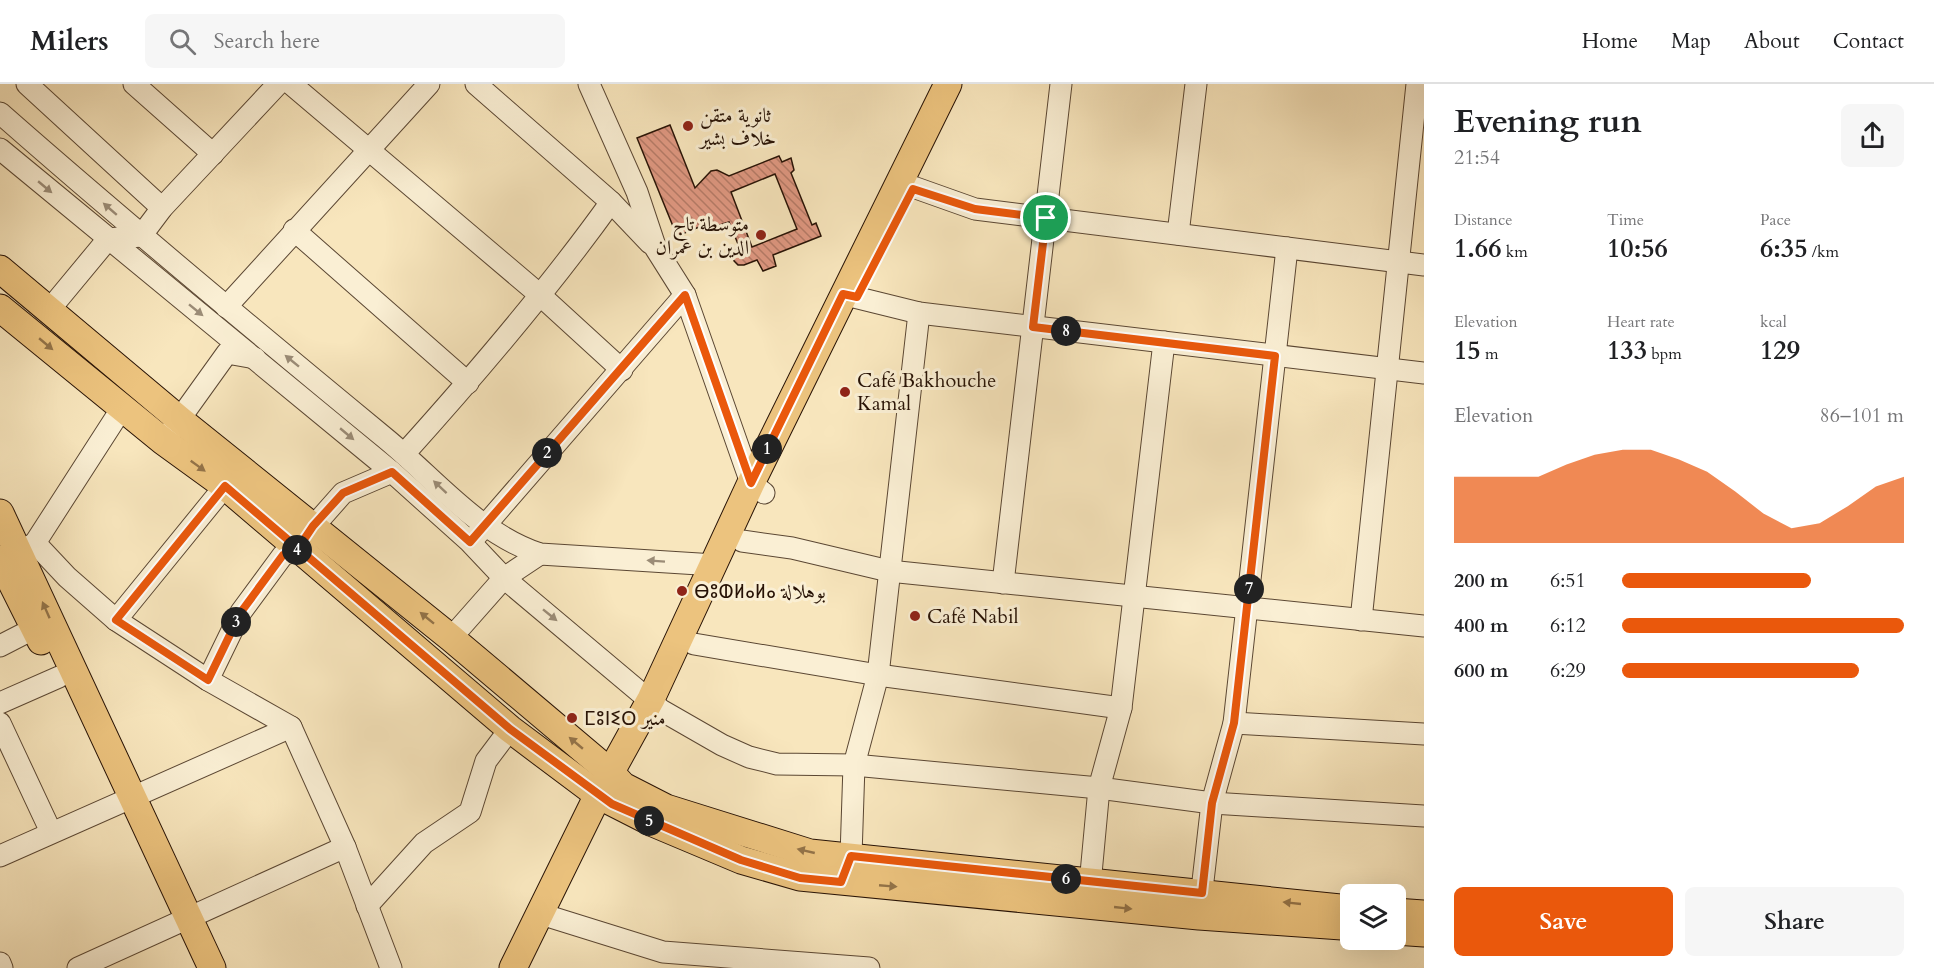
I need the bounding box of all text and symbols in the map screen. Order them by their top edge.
search box [145,14,565,68]
text: Milers [30,22,109,60]
icon: search [166,25,199,58]
text: Search here [214,26,320,56]
text: Home [1582,27,1638,56]
text: Map [1671,27,1711,56]
text: About [1744,27,1800,56]
text: Contact [1833,27,1904,56]
text: Evening run [1454,99,1642,144]
place label: ثانوية متقن خلاف بشير [698,102,776,152]
button: share [1841,104,1904,167]
marker: ثانوية متقن خلاف بشير [681,119,695,133]
text: 21:54 [1454,144,1500,171]
one-way arrow [37,180,53,193]
pin [1020,192,1071,243]
icon: arrive [1029,201,1062,234]
one-way arrow [103,203,118,216]
text: Distance [1454,209,1512,231]
text: Time [1607,209,1644,231]
text: Pace [1760,209,1791,231]
place label: متوسطة تاج الدين بن عمران [655,211,749,261]
marker: متوسطة تاج الدين بن عمران [754,228,768,242]
text: 1.66 [1454,231,1502,266]
text: 10:56 [1607,231,1668,266]
text: 6:35 [1760,231,1808,266]
text: km [1502,241,1528,263]
text: /km [1808,241,1839,263]
one-way arrow [188,303,203,316]
text: Elevation [1454,311,1518,333]
text: Heart rate [1607,311,1675,333]
text: kcal [1760,311,1787,333]
pin: 8 [1051,316,1081,346]
text: 8 [1062,320,1070,342]
text: 15 [1454,333,1481,368]
text: 133 [1607,333,1647,368]
text: 129 [1760,333,1800,368]
one-way arrow [38,337,53,350]
text: m [1481,343,1498,365]
text: bpm [1647,343,1682,365]
one-way arrow [284,355,299,368]
place label: Café Bakhouche Kamal [857,367,996,417]
marker: Café Bakhouche Kamal [838,385,852,399]
text: Elevation [1454,402,1533,429]
text: 86–101 m [1819,402,1904,429]
one-way arrow [339,427,354,440]
pin: 1 [752,434,782,464]
pin: 2 [532,438,562,468]
text: 1 [763,438,771,460]
text: 2 [543,442,551,464]
one-way arrow [189,460,205,472]
one-way arrow [433,480,448,494]
pin: 4 [282,535,312,565]
text: 4 [293,539,301,561]
one-way arrow [647,557,666,566]
text: 200 m [1454,567,1509,594]
text: 6:51 [1550,567,1586,594]
pin: 7 [1234,574,1264,604]
place label: ⴱⵓⵀⵍⴰⵍⴰ بوهلالة [694,578,826,605]
text: 7 [1245,578,1253,600]
marker: ⴱⵓⵀⵍⴰⵍⴰ بوهلالة [675,584,689,598]
one-way arrow [42,601,51,618]
place label: Café Nabil [927,603,1019,630]
pin: 3 [221,607,251,637]
one-way arrow [542,609,557,621]
marker: Café Nabil [908,609,922,623]
text: 3 [232,611,240,633]
one-way arrow [420,612,435,625]
text: 400 m [1454,612,1509,639]
text: 6:12 [1550,612,1586,639]
text: 600 m [1454,657,1509,684]
text: 6:29 [1550,657,1586,684]
place label: ⵎⵓⵏⵉⵔ منير [584,705,666,732]
marker: ⵎⵓⵏⵉⵔ منير [565,711,579,725]
one-way arrow [568,737,584,750]
pin: 5 [634,806,664,836]
text: 5 [645,810,653,832]
one-way arrow [796,846,815,855]
pin: 6 [1051,864,1081,894]
text: 6 [1062,868,1070,890]
one-way arrow [878,882,897,891]
map controls [1340,884,1406,950]
button: layers [1340,884,1406,950]
button: Save [1454,887,1673,956]
button: Share [1685,887,1904,956]
one-way arrow [1282,898,1301,908]
one-way arrow [1114,904,1133,913]

